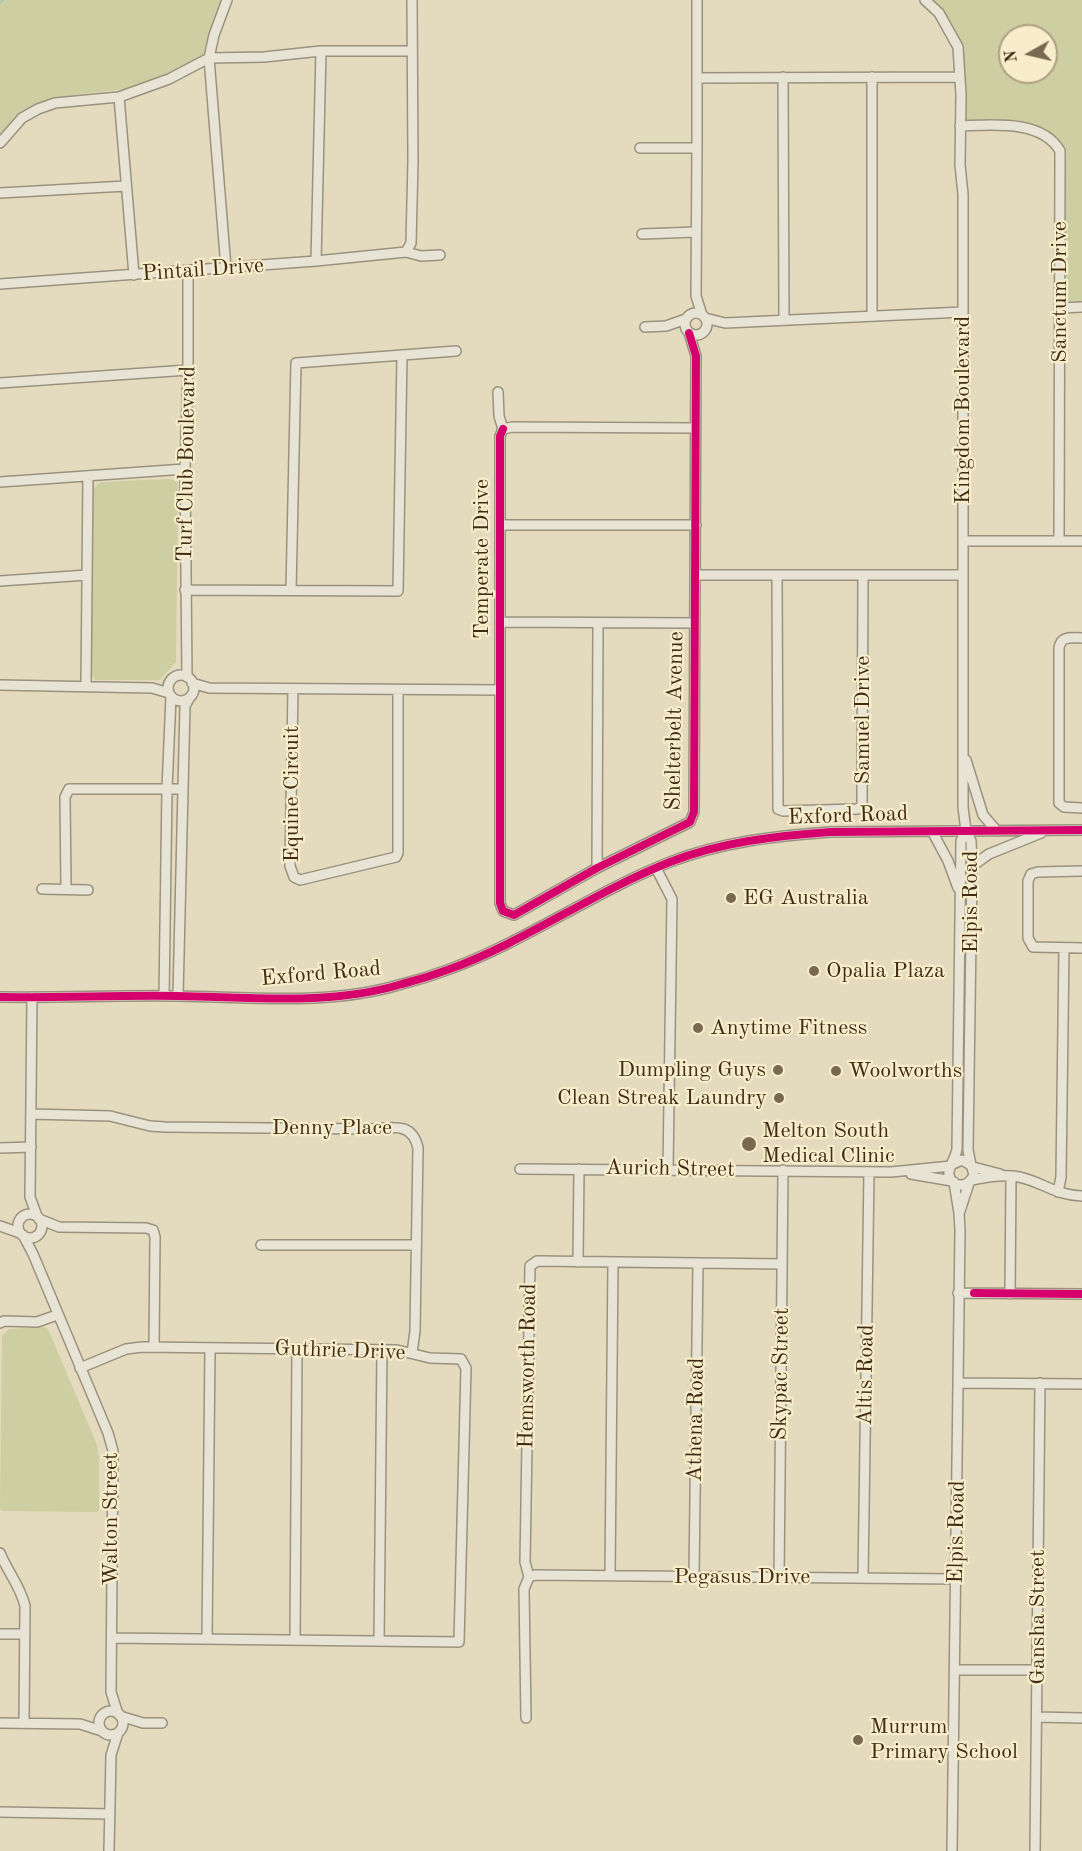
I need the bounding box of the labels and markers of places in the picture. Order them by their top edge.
place label: EG Australia [743,885,869,911]
marker: EG Australia [724,891,738,905]
place label: Opalia Plaza [826,958,945,984]
marker: Opalia Plaza [807,964,821,978]
place label: Anytime Fitness [710,1015,867,1041]
marker: Anytime Fitness [691,1021,705,1035]
place label: Dumpling Guys [618,1057,766,1083]
place label: Woolworths [848,1058,962,1084]
marker: Dumpling Guys [771,1063,785,1077]
marker: Woolworths [829,1064,843,1078]
place label: Clean Streak Laundry [557,1085,767,1111]
marker: Clean Streak Laundry [772,1091,786,1105]
place label: Melton South Medical Clinic [762,1118,895,1170]
marker: Melton South Medical Clinic [740,1135,758,1153]
place label: Murrum Primary School [870,1714,1018,1766]
marker: Murrum Primary School [851,1733,865,1747]

